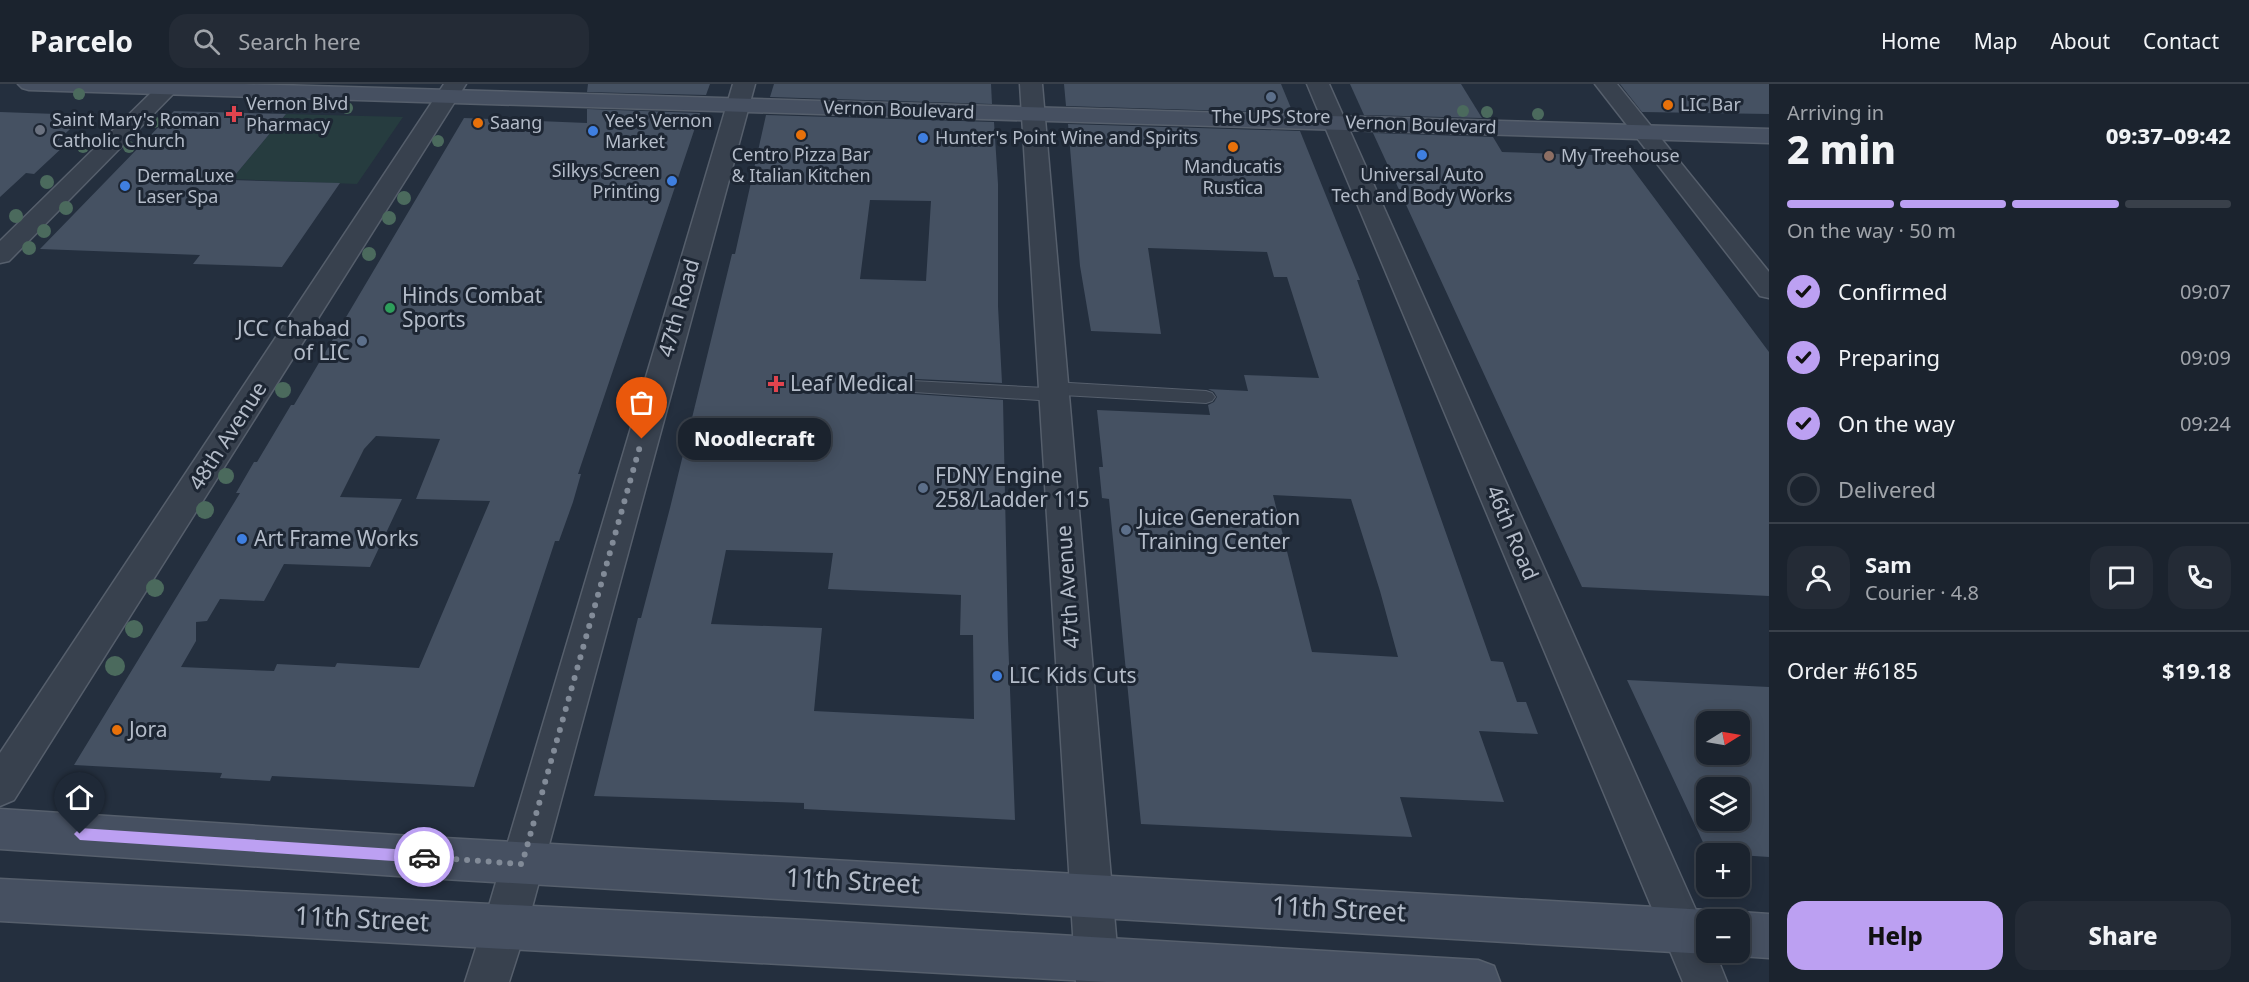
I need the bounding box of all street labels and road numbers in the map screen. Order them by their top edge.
street label: Vernon Boulevard [823,94,975,124]
street label: Vernon Boulevard [1345,109,1497,139]
street label: 47th Road [651,256,705,360]
street label: 48th Avenue [182,376,273,495]
street label: 46th Road [1480,481,1545,584]
street label: 47th Avenue [1049,524,1085,650]
street label: 11th Street [785,859,921,901]
street label: 11th Street [1271,887,1407,929]
street label: 11th Street [294,897,430,939]

